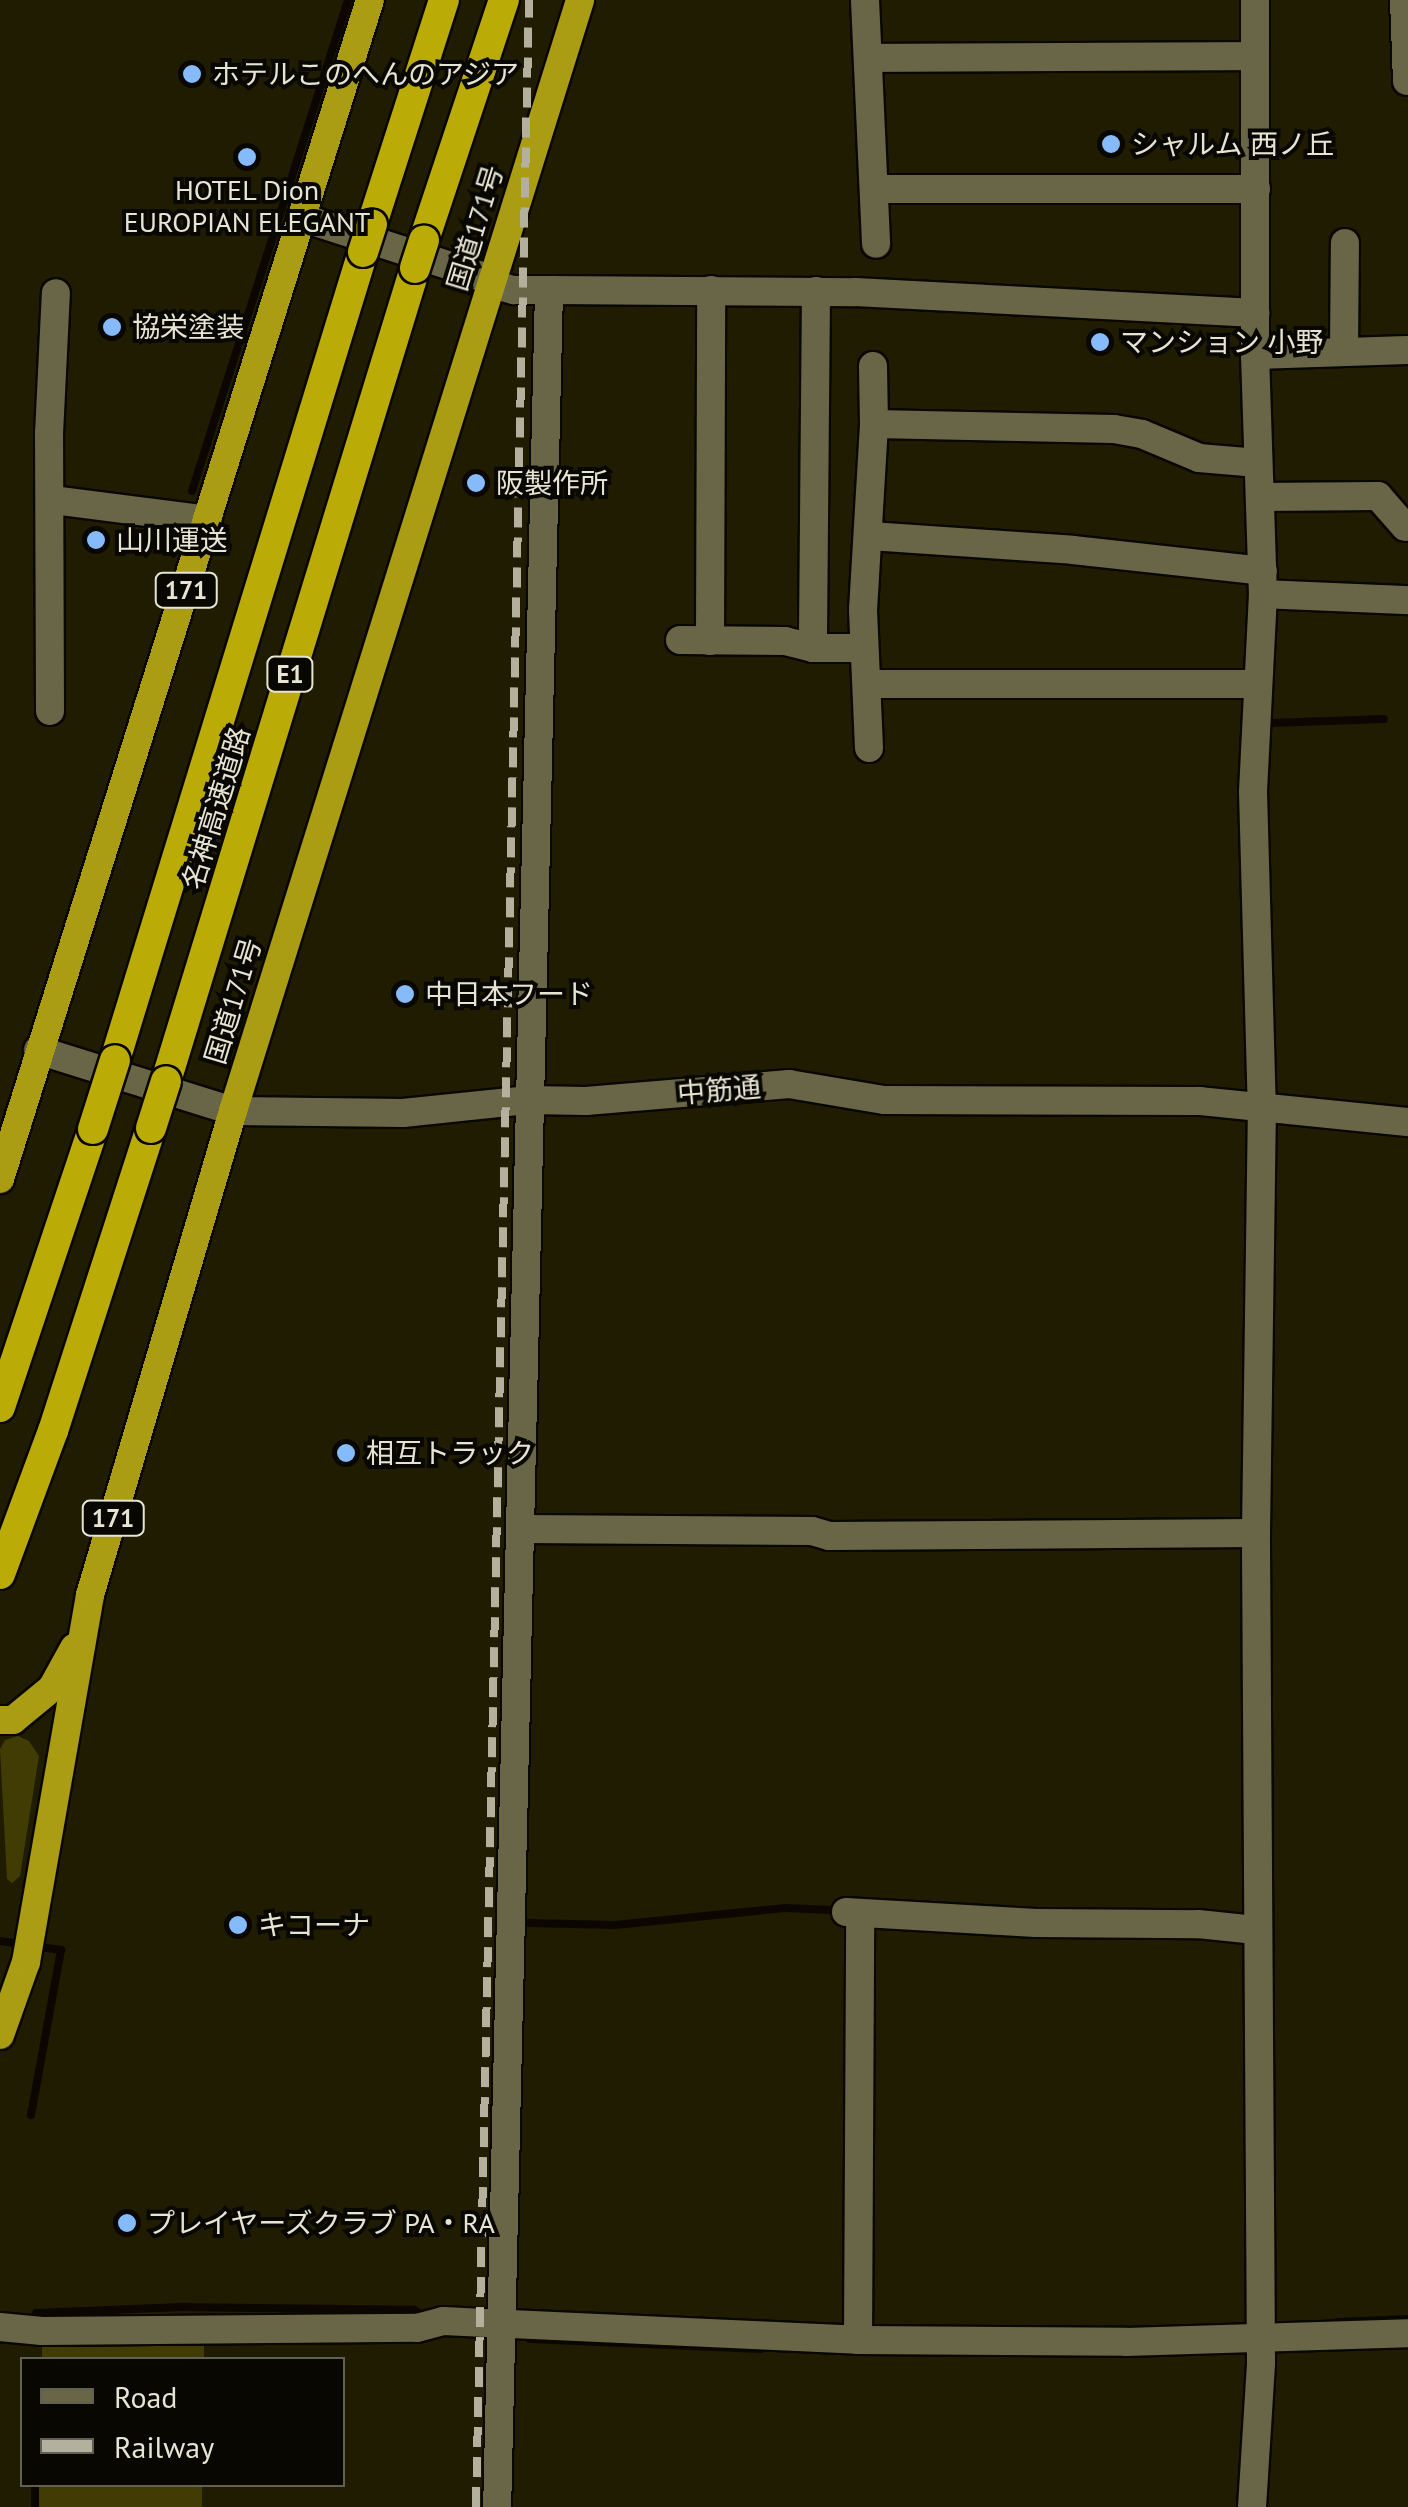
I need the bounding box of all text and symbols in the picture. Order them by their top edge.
place label: ホテルこのへんのアジア [212,57,520,91]
marker: ホテルこのへんのアジア [181,63,203,85]
place label: シャルム 西ノ丘 [1131,127,1334,161]
marker: シャルム 西ノ丘 [1100,133,1122,155]
marker: HOTEL Dion EUROPIAN ELEGANT [236,146,258,168]
street label: 国道171号 [440,161,510,295]
place label: HOTEL Dion EUROPIAN ELEGANT [124,173,370,239]
place label: 協栄塗装 [132,310,244,344]
marker: 協栄塗装 [101,316,123,338]
place label: マンション 小野 [1120,325,1323,359]
marker: マンション 小野 [1089,331,1111,353]
place label: 阪製作所 [496,466,608,500]
marker: 阪製作所 [465,472,487,494]
place label: 山川運送 [116,523,228,557]
marker: 山川運送 [85,529,107,551]
road number: 171 [154,570,218,610]
road number: E1 [265,654,315,694]
street label: 名神高速道路 [175,723,257,893]
street label: 国道171号 [198,934,268,1068]
place label: 中日本フード [425,977,593,1011]
marker: 中日本フード [394,983,416,1005]
street label: 中筋通 [676,1070,762,1110]
place label: 相互トラック [366,1436,534,1470]
marker: 相互トラック [335,1442,357,1464]
road number: 171 [80,1498,146,1538]
place label: キコーナ [258,1908,370,1942]
marker: キコーナ [227,1914,249,1936]
place label: プレイヤーズクラブ PA・RA [147,2206,497,2240]
marker: プレイヤーズクラブ PA・RA [116,2212,138,2234]
legend [20,2357,345,2487]
text: Road [114,2377,178,2416]
text: Railway [114,2427,214,2466]

